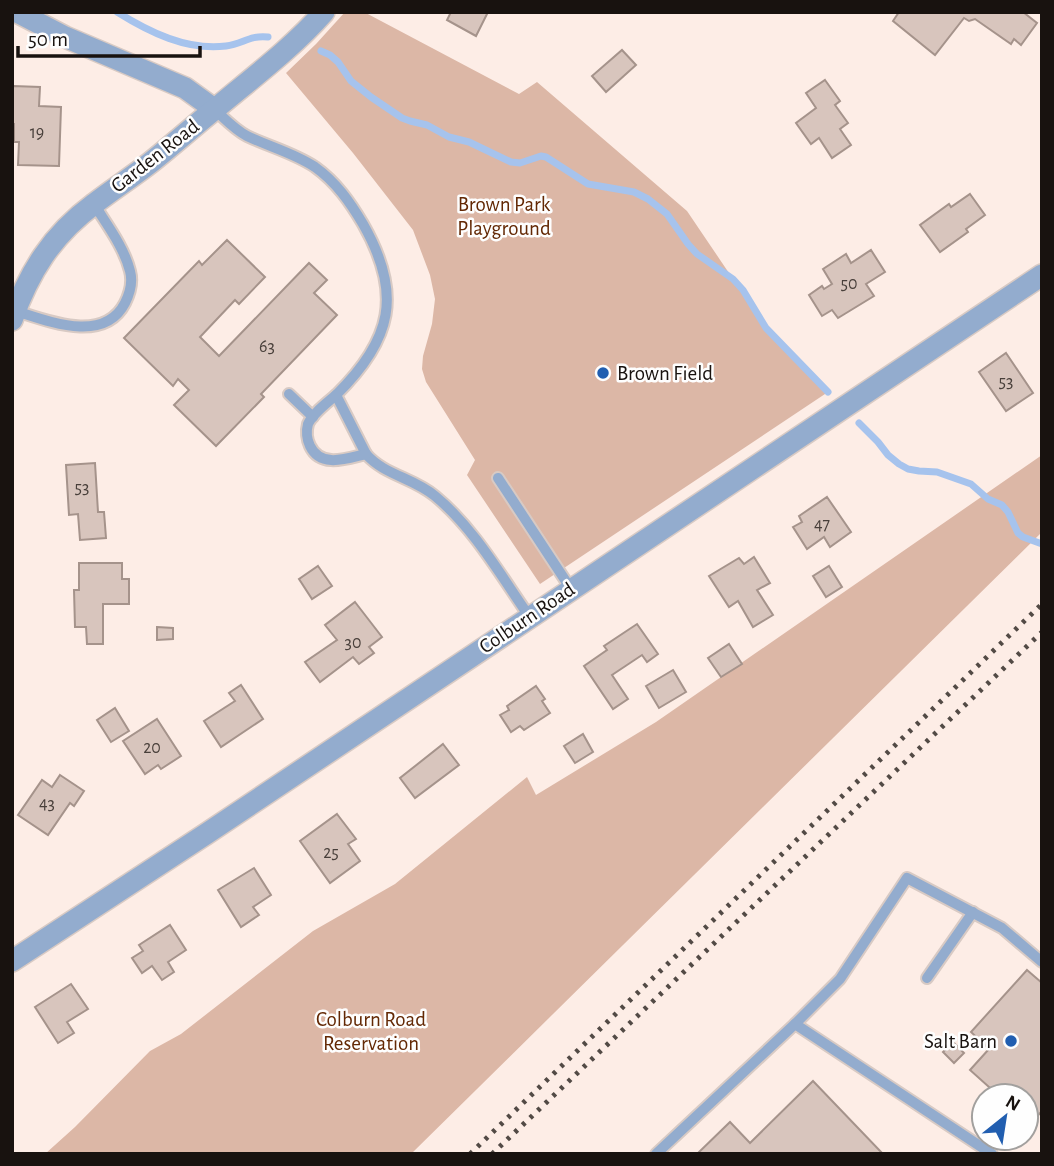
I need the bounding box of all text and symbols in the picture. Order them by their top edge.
scale bar [18,14,200,58]
text: 50 m [28,29,68,50]
street label: Garden Road [107,115,203,197]
house number: 19 [30,124,44,142]
park label: Brown Park Playground [457,194,551,239]
house number: 50 [840,275,858,293]
house number: 63 [259,338,275,356]
place label: Brown Field [617,363,713,384]
marker: Brown Field [595,365,611,381]
house number: 53 [999,373,1013,391]
house number: 53 [75,479,89,497]
house number: 47 [814,516,830,534]
street label: Colburn Road [475,578,579,658]
house number: 30 [345,634,361,652]
house number: 20 [143,739,161,757]
house number: 43 [39,795,55,813]
house number: 25 [323,844,339,862]
park label: Colburn Road Reservation [316,1009,426,1054]
place label: Salt Barn [924,1031,997,1052]
marker: Salt Barn [1003,1033,1019,1049]
north arrow [970,1082,1040,1152]
text: N [1002,1092,1023,1115]

